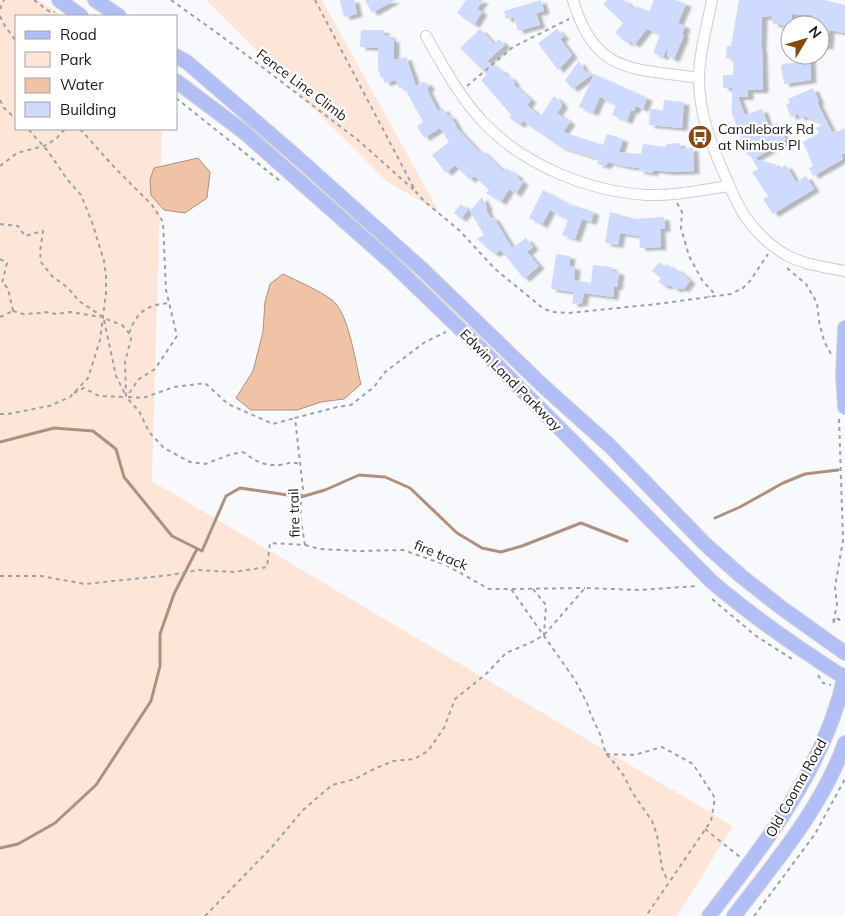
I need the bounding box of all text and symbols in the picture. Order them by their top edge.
legend [15,15,178,130]
north arrow [780,15,830,65]
text: N [805,22,826,42]
text: Road [60,25,97,44]
street label: Fence Line Climb [253,45,351,125]
text: Park [60,50,92,69]
text: Water [60,75,104,94]
text: Building [60,100,116,119]
place label: Candlebark Rd at Nimbus Pl [718,120,814,154]
bus stop icon: Candlebark Rd at Nimbus Pl [687,124,713,150]
street label: Edwin Land Parkway [456,325,566,435]
street label: fire trail [284,488,304,538]
street label: fire track [411,536,471,575]
street label: Old Cooma Road [761,736,831,840]

